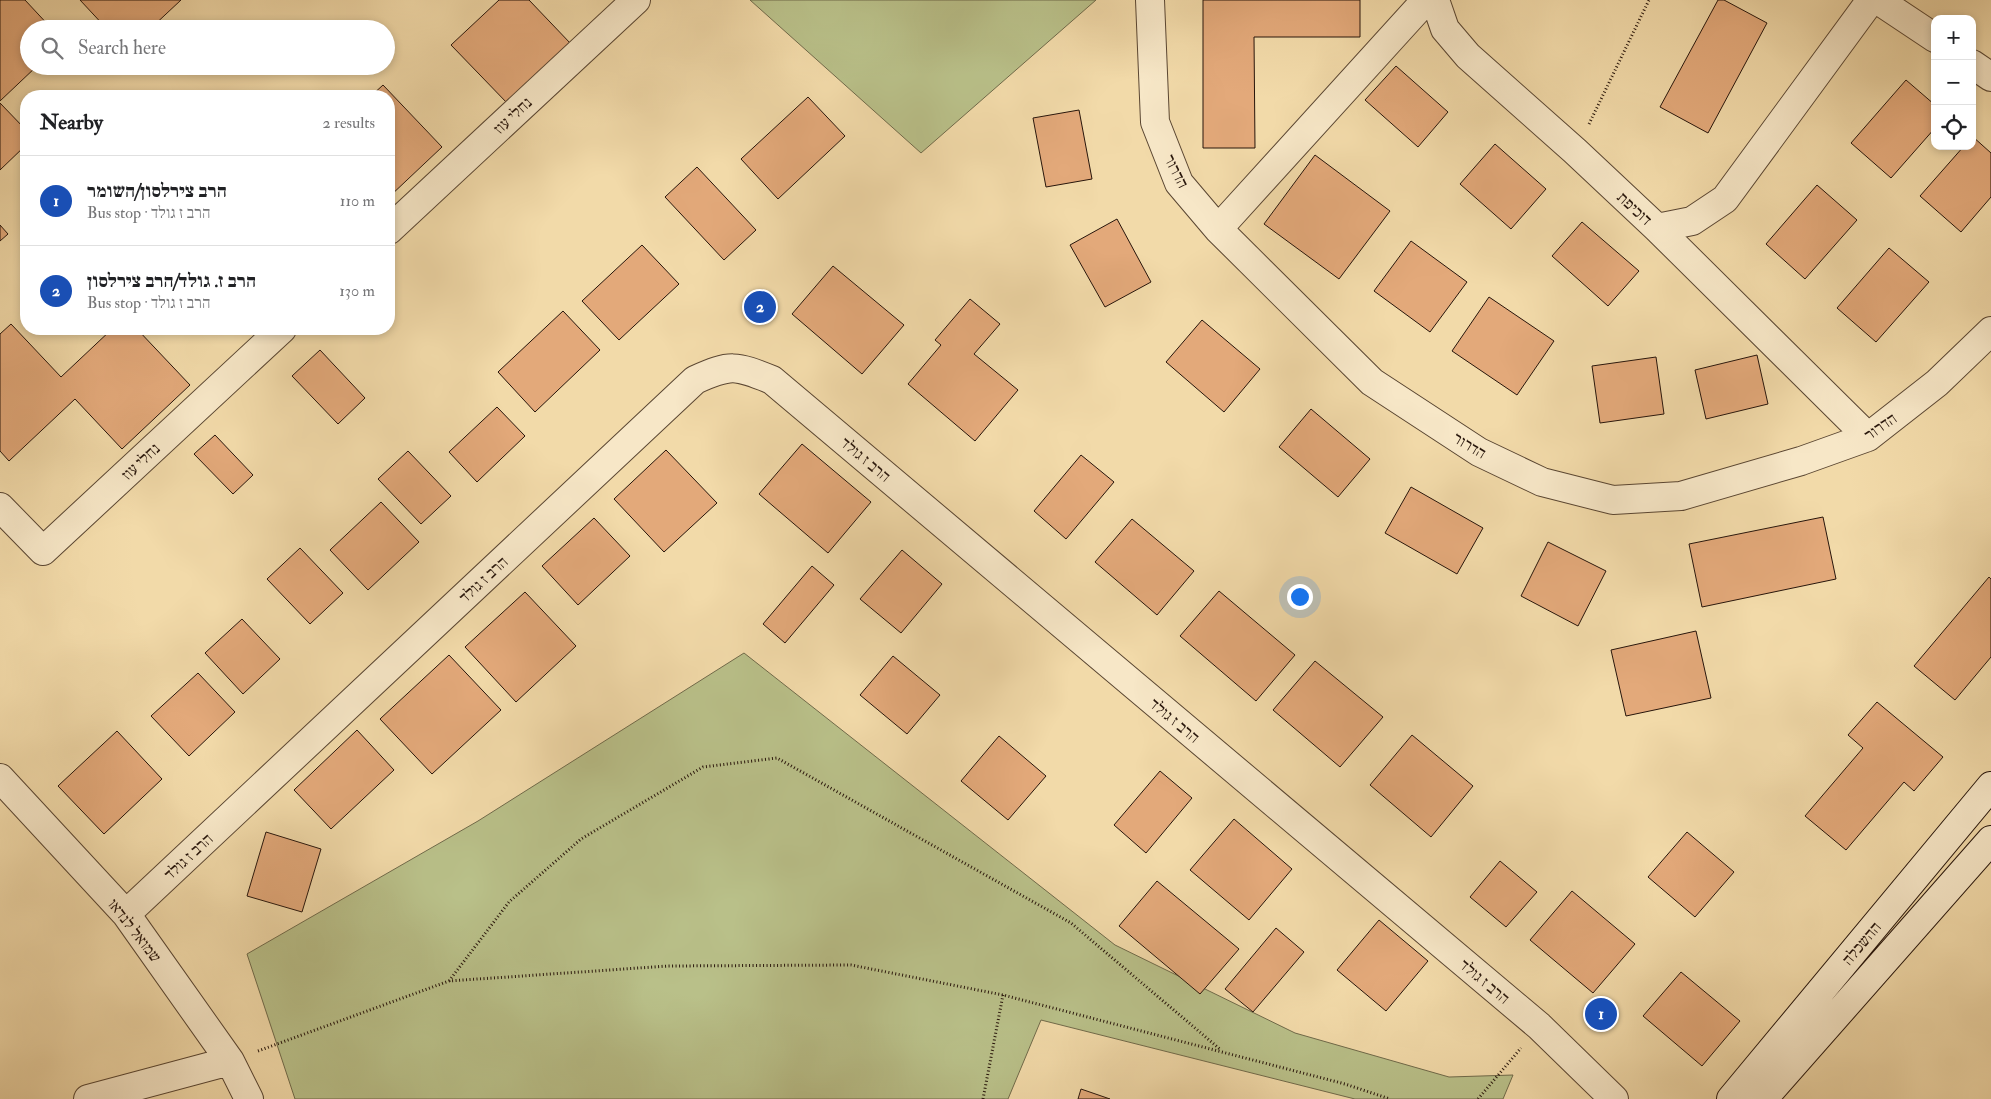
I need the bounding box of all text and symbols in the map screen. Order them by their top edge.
map controls [1931,15,1976,150]
button: + [1931,15,1976,60]
search box [20,20,395,75]
icon: search [38,34,66,62]
text: Search here [78,36,166,60]
button: − [1931,60,1976,105]
street label: נחלי עוז [489,93,536,139]
button: locate [1931,105,1976,150]
text: Nearby [40,109,103,136]
text: 2 results [322,113,375,133]
street label: הדרור [1159,151,1193,192]
text: הרב צירלסון/השומר [87,179,227,203]
street label: דוכיפת [1613,188,1656,230]
text: 1 [53,191,59,211]
text: 110 m [340,191,375,211]
text: Bus stop · הרב ז גולד [87,203,210,223]
text: הרב ז. גולד/הרב צירלסון [87,269,256,293]
text: 2 [52,281,60,301]
text: 130 m [339,281,375,301]
pin: 2 [744,288,776,326]
text: Bus stop · הרב ז גולד [87,293,210,313]
street label: הדרור [1860,409,1901,445]
street label: הדרור [1449,428,1490,464]
street label: הרב ז גולד [836,433,895,487]
street label: נחלי עוז [117,439,164,485]
street label: הרב ז גולד [455,552,512,607]
your location [1287,584,1313,610]
street label: הרב ז גולד [1145,694,1204,748]
street label: הרב ז גולד [160,829,217,884]
street label: שמואל לנדאו [103,895,165,967]
street label: ההשכלה [1838,918,1886,969]
street label: הרב ז גולד [1455,955,1514,1009]
pin: 1 [1585,995,1617,1033]

